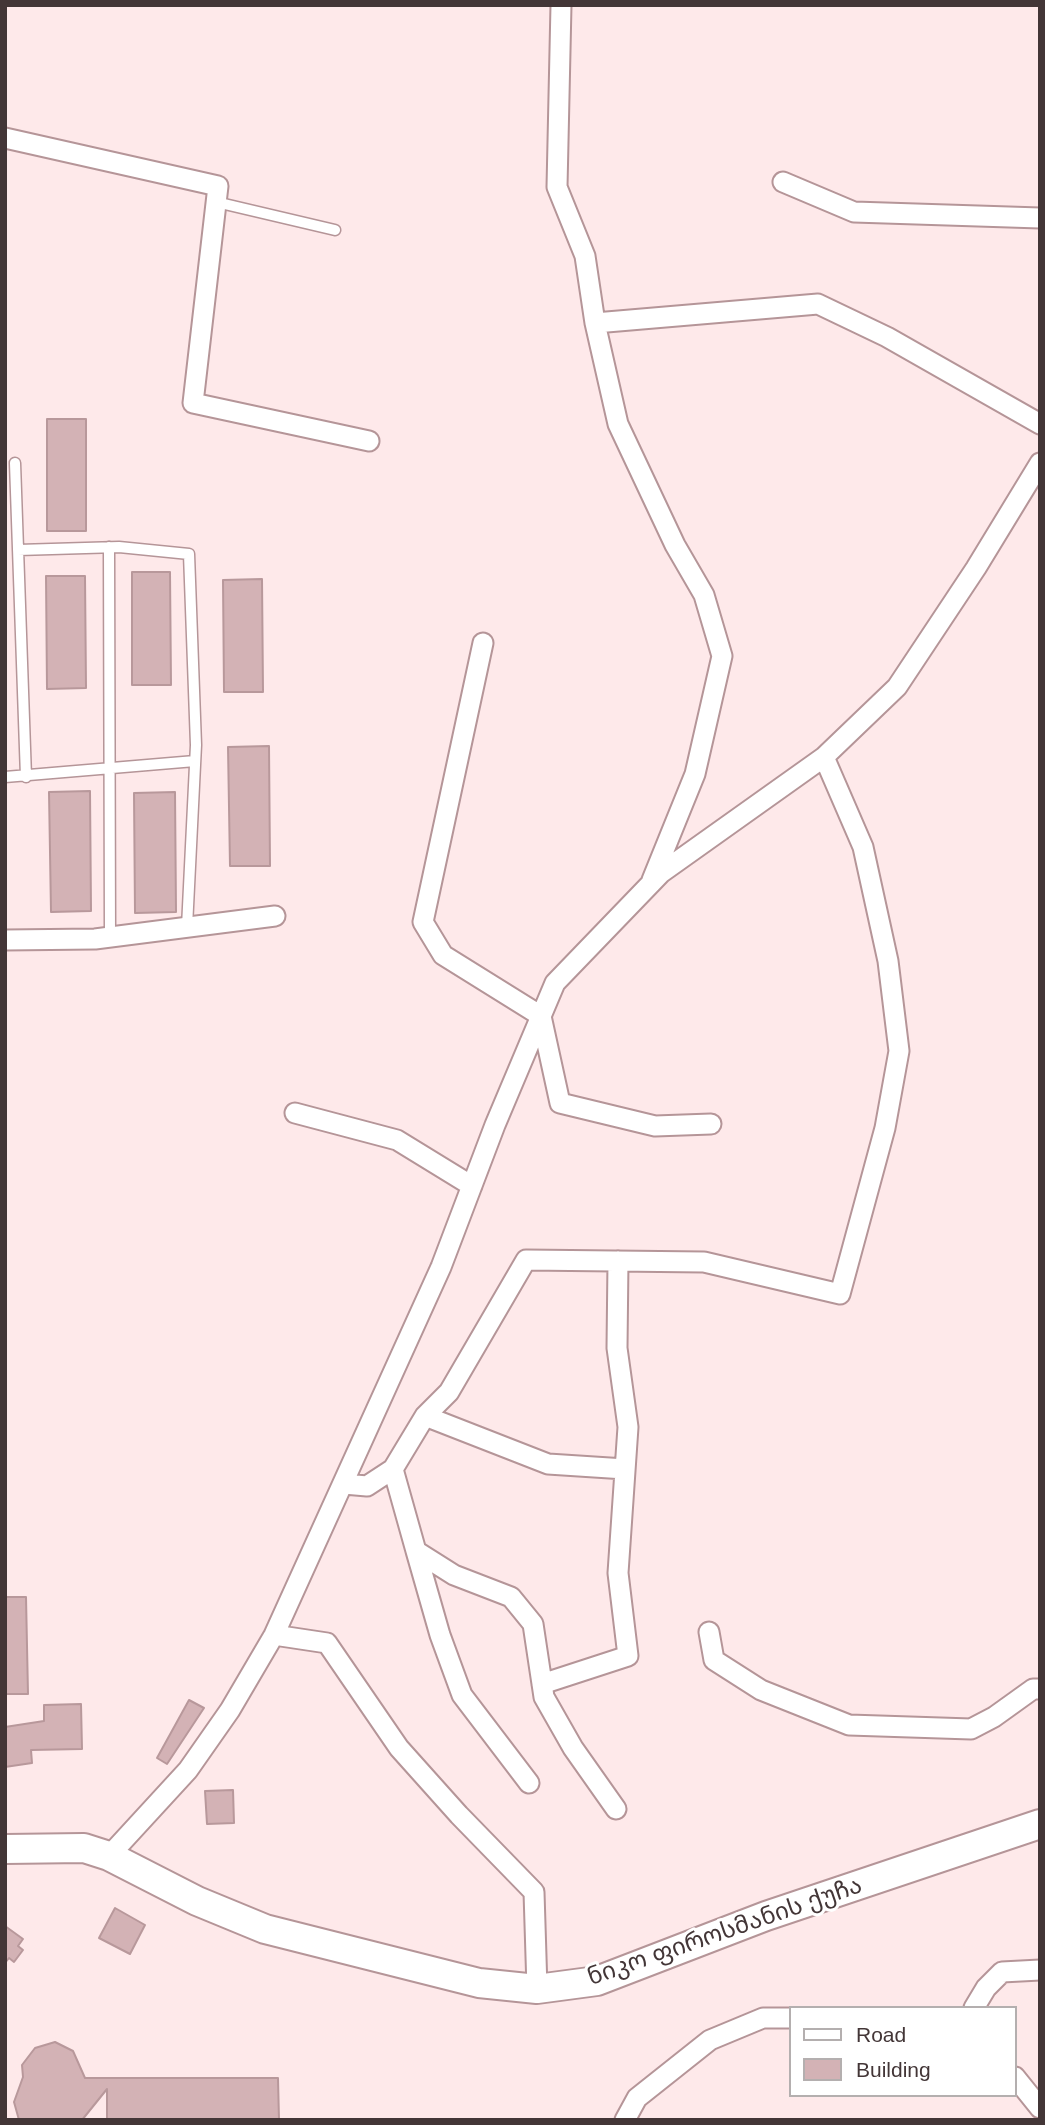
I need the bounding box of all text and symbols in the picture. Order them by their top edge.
street label: ნიკო ფიროსმანის ქუჩა [584,1871,866,1993]
legend [790,2006,1017,2097]
text: Road [856,2023,906,2046]
text: Building [856,2058,931,2081]

